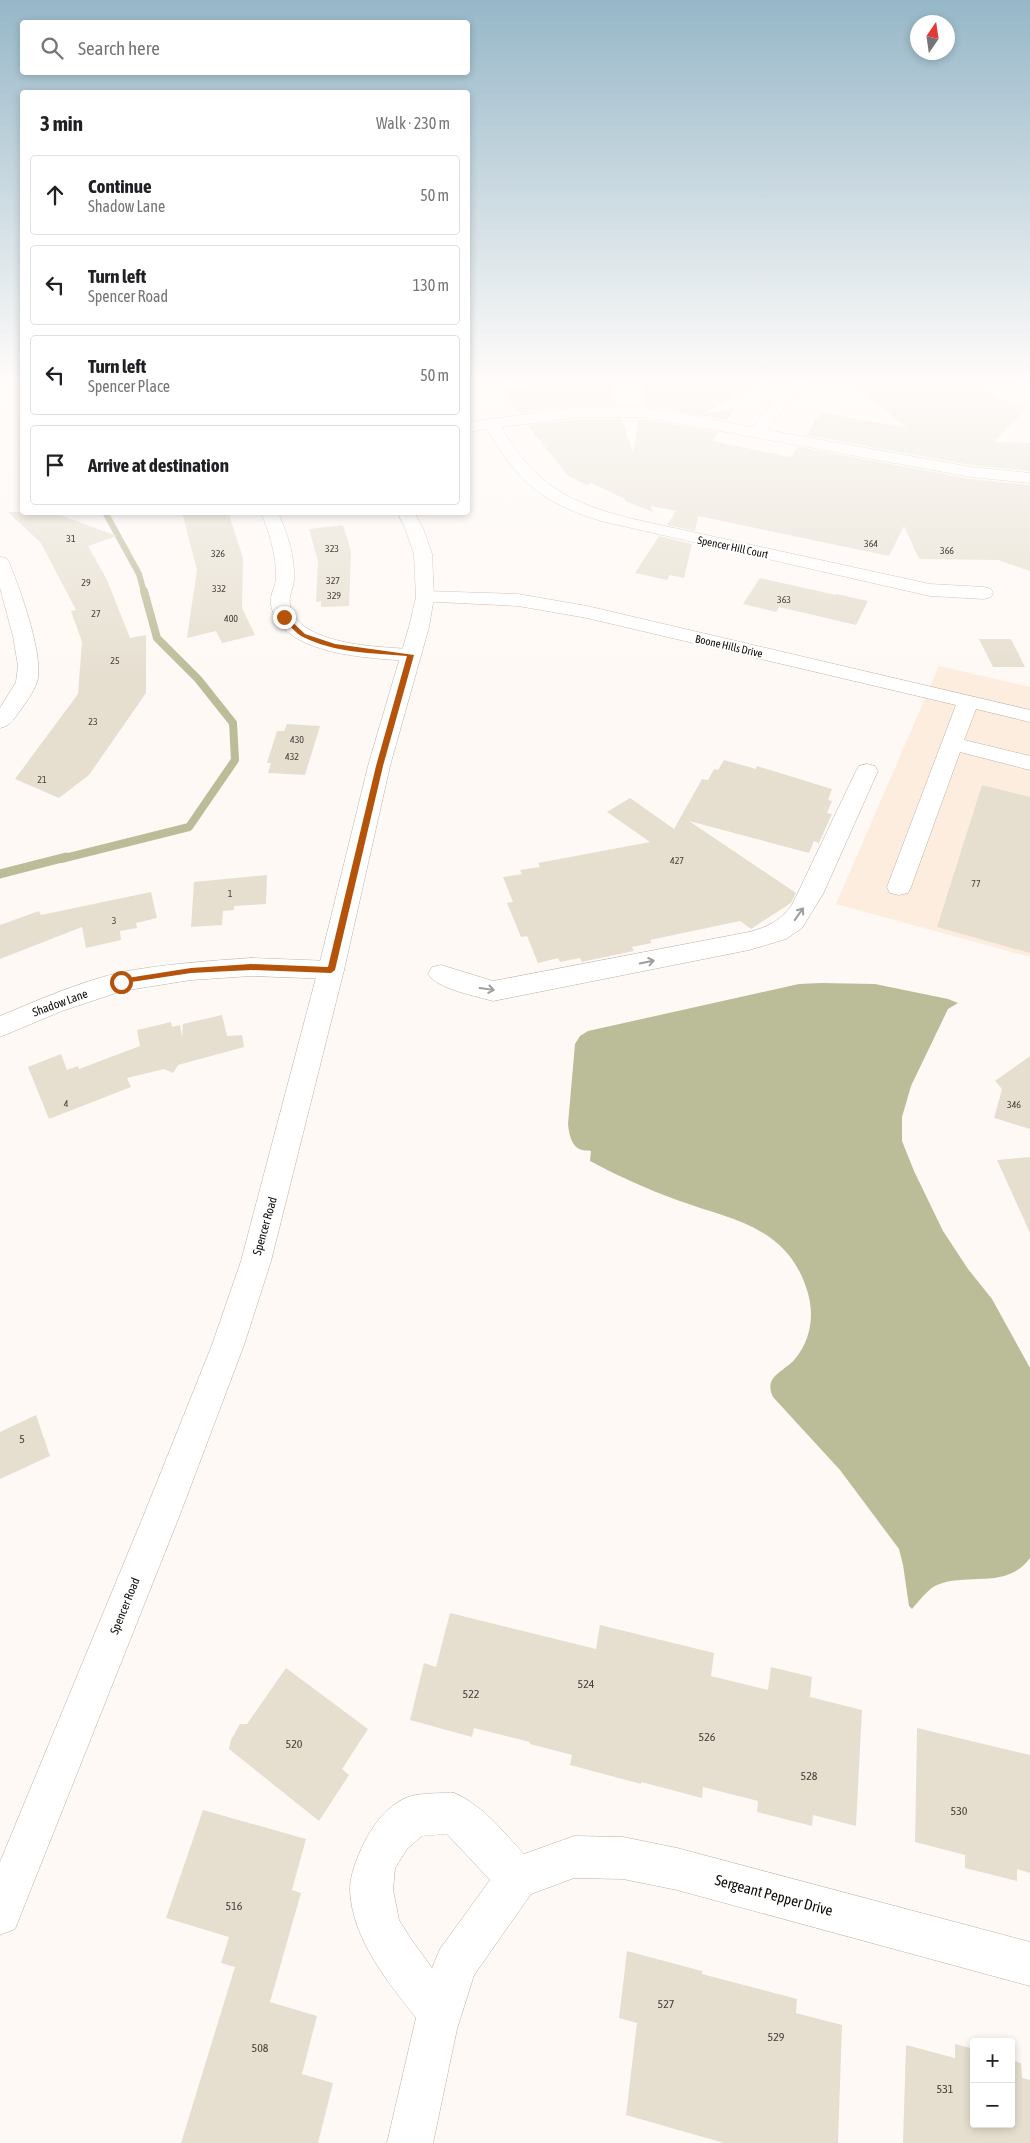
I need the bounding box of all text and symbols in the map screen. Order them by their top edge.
north arrow [910,15,955,60]
search box [20,20,470,75]
icon: search [38,34,66,62]
text: Search here [78,37,160,59]
text: 3 min [40,111,83,135]
text: Walk · 230 m [376,114,450,132]
text: Continue [88,175,152,197]
icon: ahead [41,181,69,209]
text: 50 m [420,186,449,204]
text: Shadow Lane [88,197,165,215]
text: Turn left [88,265,146,287]
icon: left [41,271,69,299]
text: 130 m [413,276,449,294]
text: Spencer Road [88,287,168,305]
text: Turn left [88,355,146,377]
icon: left [41,361,69,389]
text: 50 m [420,366,449,384]
text: Spencer Place [88,377,170,395]
icon: arrive [41,451,69,479]
text: Arrive at destination [88,454,229,476]
house number: 31 [66,533,76,544]
street label: Spencer Hill Court [697,534,769,560]
house number: 364 [864,538,878,549]
house number: 323 [325,543,339,554]
house number: 366 [940,545,954,556]
house number: 326 [211,548,225,559]
house number: 327 [326,575,340,586]
house number: 29 [81,577,91,588]
house number: 332 [212,583,226,594]
house number: 329 [327,590,341,601]
house number: 363 [777,594,791,605]
route end [273,606,296,629]
house number: 27 [91,608,101,619]
house number: 400 [224,613,238,624]
street label: Boone Hills Drive [694,632,764,660]
house number: 25 [110,655,120,666]
house number: 23 [88,716,98,727]
house number: 430 [290,734,304,745]
house number: 432 [285,751,299,762]
house number: 21 [37,774,47,785]
house number: 427 [670,855,684,866]
house number: 77 [971,878,981,889]
house number: 1 [228,888,233,899]
one-way arrow [793,908,804,921]
house number: 3 [112,915,117,926]
one-way arrow [638,957,654,966]
route start [110,971,133,994]
one-way arrow [479,984,495,994]
street label: Shadow Lane [30,987,90,1019]
house number: 4 [64,1098,69,1109]
house number: 346 [1007,1099,1021,1110]
street label: Spencer Road [250,1195,280,1257]
house number: 5 [19,1432,25,1446]
street label: Spencer Road [107,1576,143,1636]
house number: 524 [578,1677,595,1691]
house number: 522 [463,1687,479,1701]
house number: 526 [699,1730,716,1744]
house number: 520 [286,1737,303,1751]
house number: 528 [801,1769,818,1783]
house number: 530 [951,1804,968,1818]
street label: Sergeant Pepper Drive [713,1871,835,1919]
house number: 516 [226,1899,243,1913]
house number: 527 [658,1997,675,2011]
house number: 529 [768,2030,785,2044]
map controls [970,2038,1015,2128]
button: + [970,2038,1015,2083]
house number: 508 [252,2041,269,2055]
house number: 531 [937,2082,954,2096]
button: − [970,2083,1015,2128]

